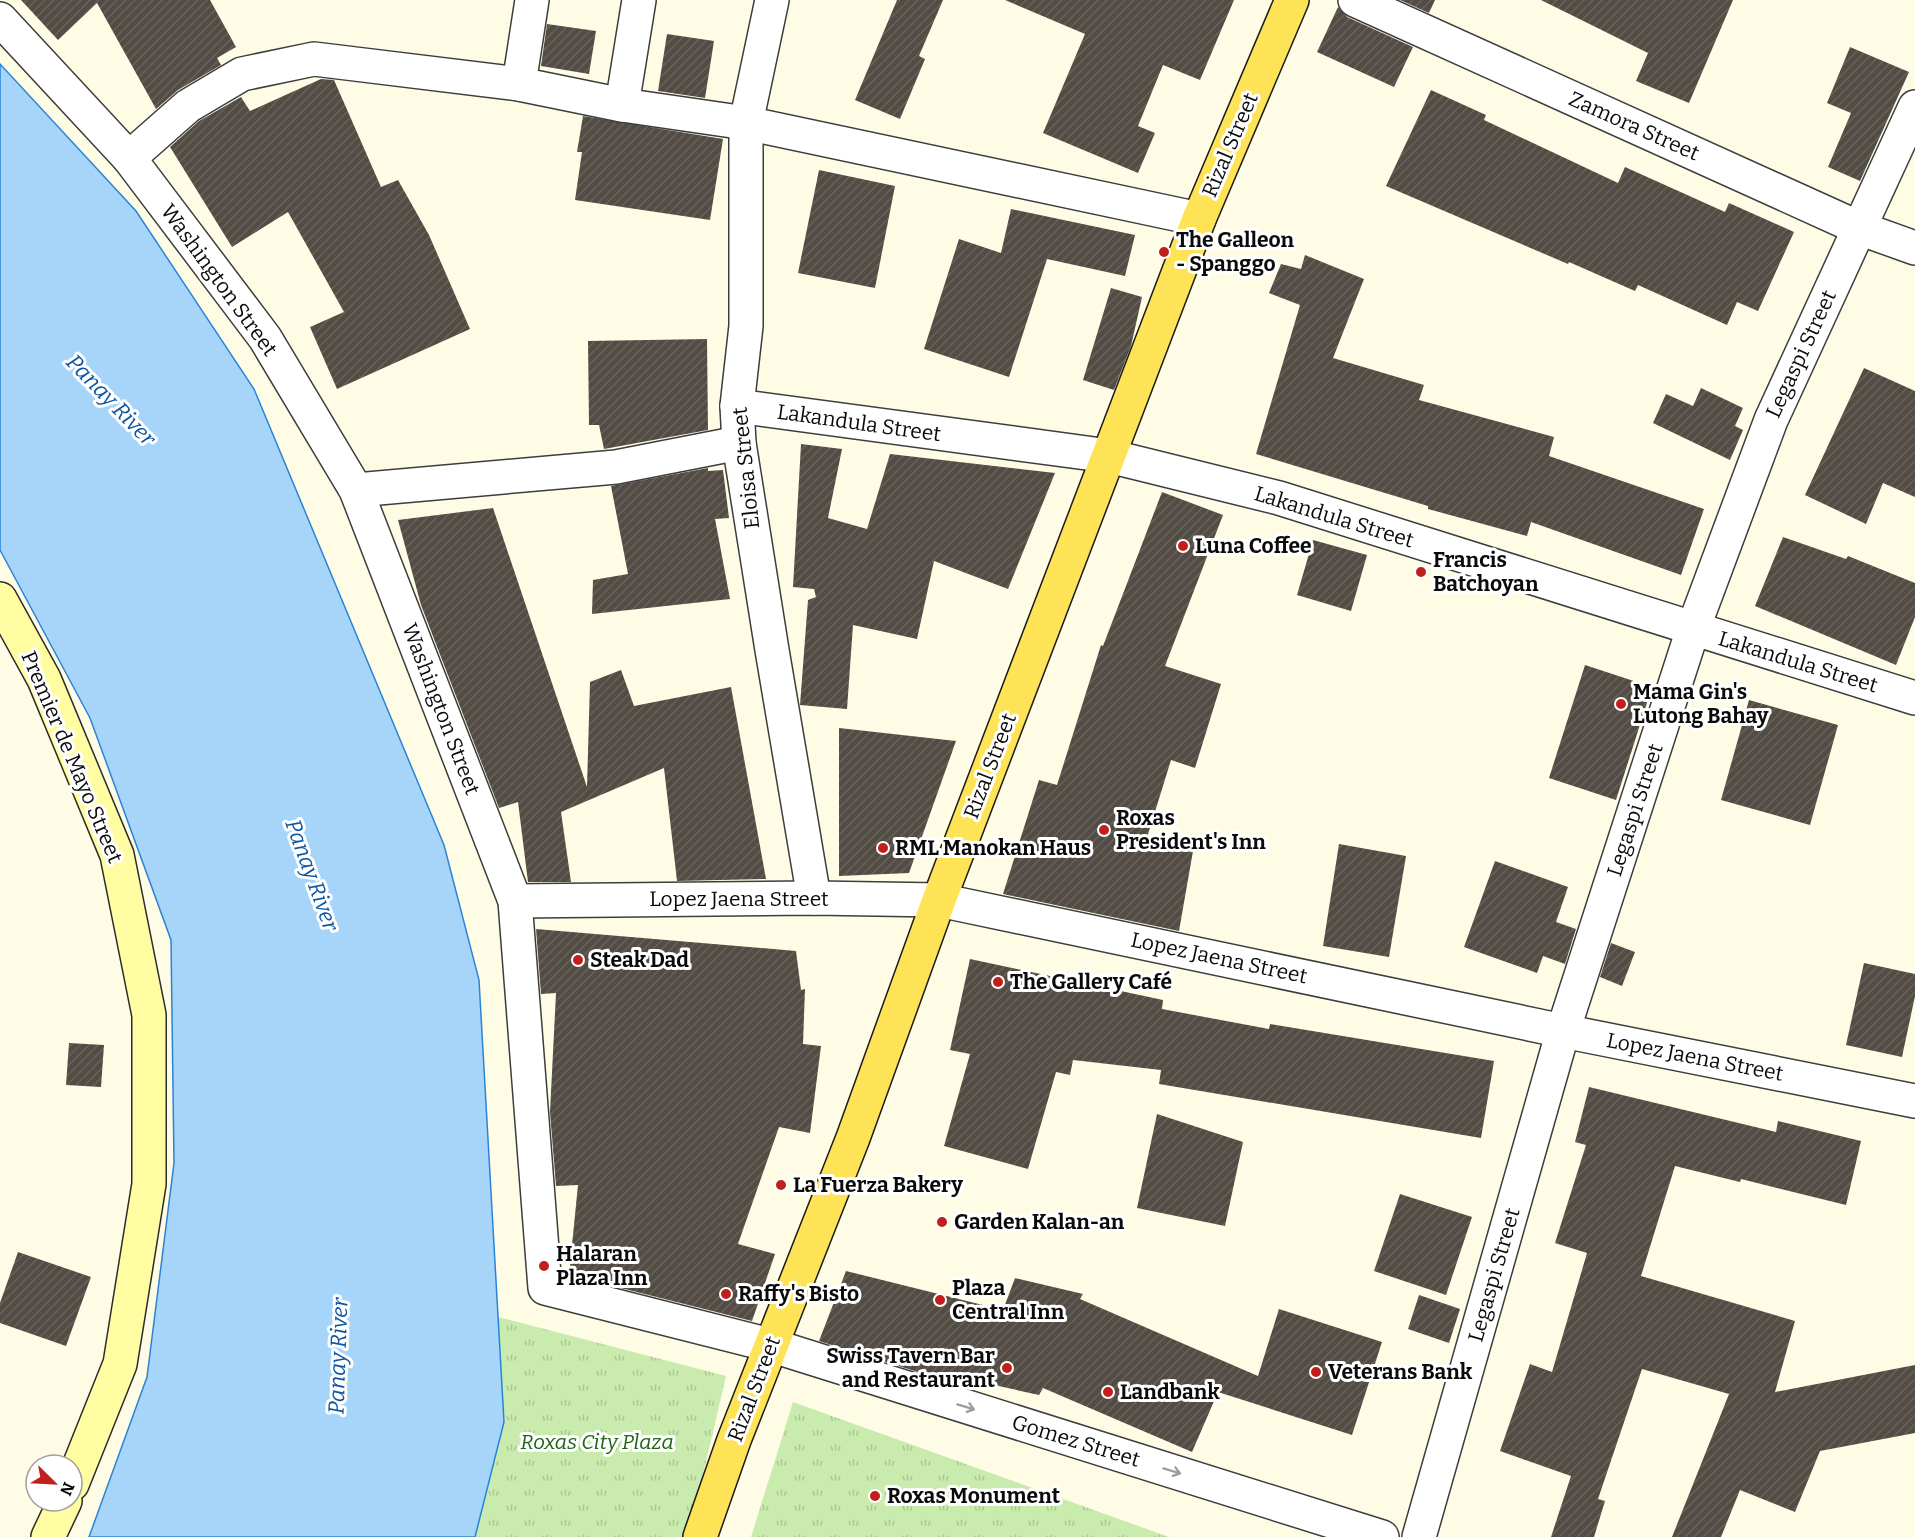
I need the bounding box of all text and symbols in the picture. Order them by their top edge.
street label: Zamora Street [1565,86,1704,167]
street label: Rizal Street [1196,89,1264,201]
street label: Washington Street [155,199,283,361]
place label: The Galleon - Spanggo [1176,227,1295,277]
marker: The Galleon - Spanggo [1157,245,1171,259]
street label: Legaspi Street [1760,286,1842,422]
water label: Panay River [61,349,162,452]
street label: Lakandula Street [775,399,943,447]
street label: Eloisa Street [727,405,765,530]
street label: Lakandula Street [1251,480,1417,554]
place label: Luna Coffee [1195,533,1312,559]
marker: Luna Coffee [1176,539,1190,553]
place label: Francis Batchoyan [1433,547,1539,597]
marker: Francis Batchoyan [1414,565,1428,579]
street label: Washington Street [396,620,486,799]
street label: Lakandula Street [1715,625,1881,699]
street label: Premier de Mayo Street [16,647,129,867]
place label: Mama Gin's Lutong Bahay [1633,679,1769,729]
marker: Mama Gin's Lutong Bahay [1614,697,1628,711]
street label: Rizal Street [958,709,1022,822]
street label: Legaspi Street [1601,740,1669,880]
place label: Roxas President's Inn [1116,805,1266,855]
water label: Panay River [279,816,345,935]
marker: Roxas President's Inn [1097,823,1111,837]
place label: RML Manokan Haus [895,835,1091,861]
marker: RML Manokan Haus [876,841,890,855]
street label: Lopez Jaena Street [649,886,829,912]
street label: Lopez Jaena Street [1129,927,1310,989]
place label: Steak Dad [590,947,689,973]
marker: Steak Dad [571,953,585,967]
place label: The Gallery Café [1010,969,1172,995]
marker: The Gallery Café [991,975,1005,989]
street label: Lopez Jaena Street [1604,1027,1786,1087]
place label: La Fuerza Bakery [793,1172,963,1198]
marker: La Fuerza Bakery [774,1178,788,1192]
street label: Legaspi Street [1462,1205,1526,1345]
place label: Garden Kalan-an [954,1209,1125,1235]
marker: Garden Kalan-an [935,1215,949,1229]
place label: Halaran Plaza Inn [556,1241,648,1291]
marker: Halaran Plaza Inn [537,1259,551,1273]
place label: Plaza Central Inn [952,1275,1065,1325]
place label: Raffy's Bisto [738,1281,859,1307]
marker: Raffy's Bisto [719,1287,733,1301]
marker: Plaza Central Inn [933,1293,947,1307]
water label: Panay River [322,1296,354,1415]
street label: Rizal Street [722,1332,786,1445]
place label: Swiss Tavern Bar and Restaurant [826,1343,996,1393]
place label: Veterans Bank [1328,1359,1473,1385]
marker: Swiss Tavern Bar and Restaurant [1000,1361,1014,1375]
marker: Veterans Bank [1309,1365,1323,1379]
place label: Landbank [1120,1379,1220,1405]
marker: Landbank [1101,1385,1115,1399]
one-way arrow [956,1402,975,1413]
street label: Gomez Street [1009,1409,1144,1473]
park label: Roxas City Plaza [520,1429,674,1455]
north arrow [24,1453,84,1513]
one-way arrow [1162,1466,1181,1477]
text: N [56,1479,78,1498]
place label: Roxas Monument [887,1483,1061,1509]
marker: Roxas Monument [868,1489,882,1503]

